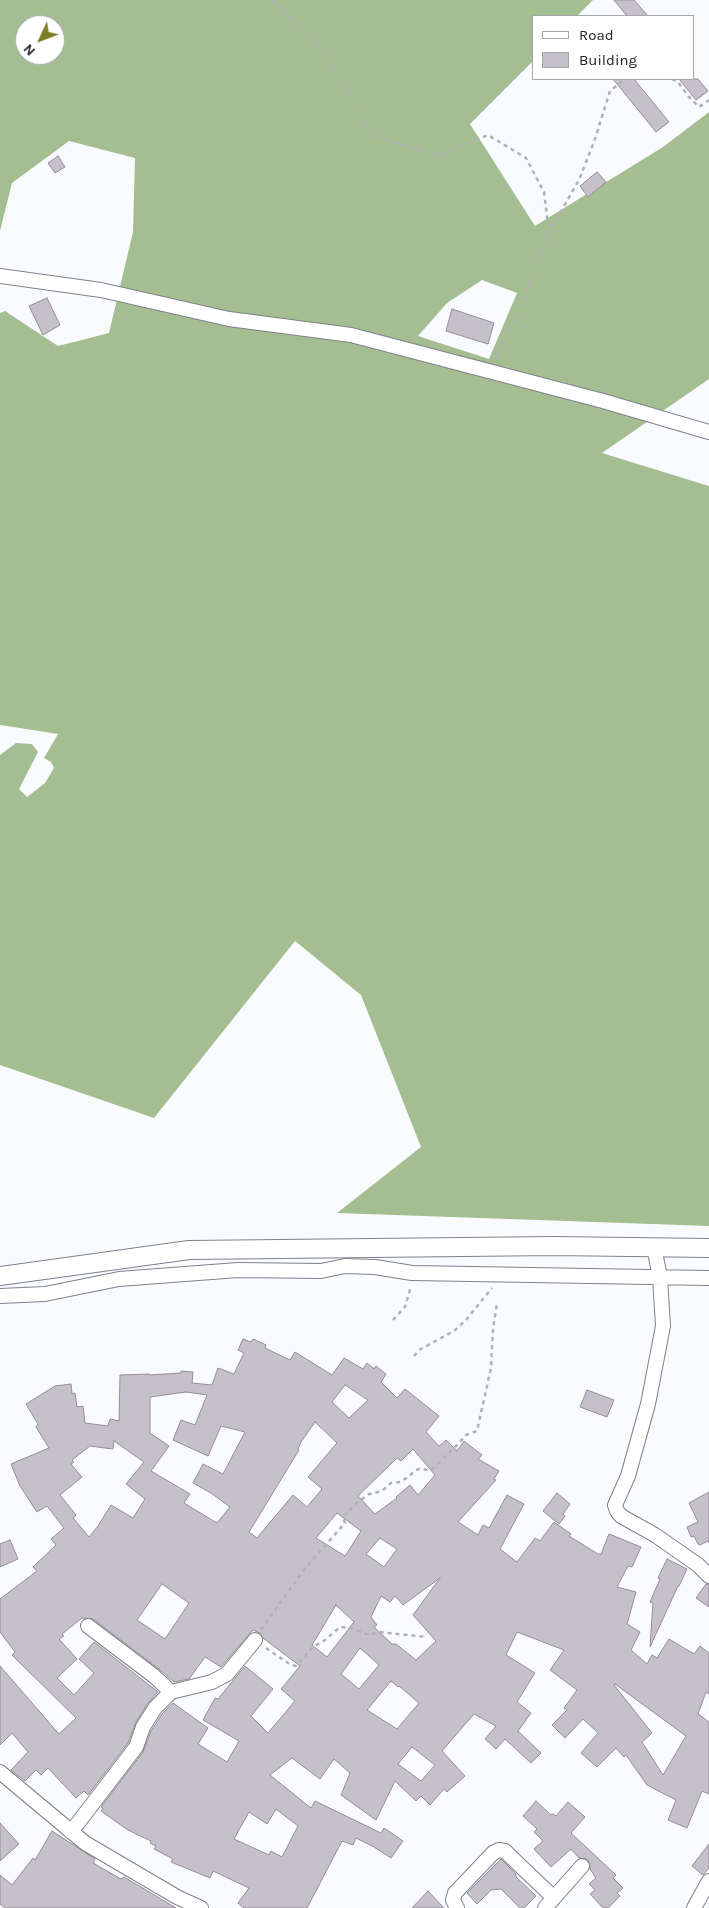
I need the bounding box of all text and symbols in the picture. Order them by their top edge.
north arrow [15,15,65,65]
legend [532,15,694,80]
text: Road [579,26,614,44]
text: N [20,40,39,59]
text: Building [579,51,637,69]

